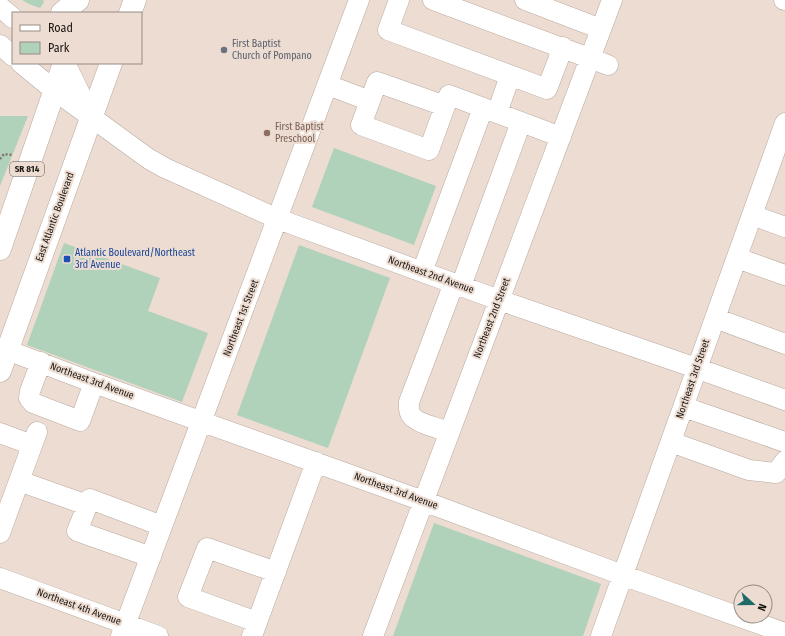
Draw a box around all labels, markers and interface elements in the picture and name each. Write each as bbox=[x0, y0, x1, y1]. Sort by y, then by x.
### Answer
legend bbox=[12, 12, 142, 64]
text: Road bbox=[48, 21, 73, 35]
place label: First Baptist Church of Pompano bbox=[232, 38, 312, 62]
text: Park bbox=[48, 41, 70, 55]
marker: First Baptist Church of Pompano bbox=[219, 45, 229, 55]
place label: First Baptist Preschool bbox=[275, 121, 325, 145]
marker: First Baptist Preschool bbox=[262, 128, 272, 138]
road number: SR 814 bbox=[10, 162, 44, 176]
street label: East Atlantic Boulevard bbox=[33, 171, 77, 263]
place label: Atlantic Boulevard/Northeast 3rd Avenue bbox=[75, 247, 196, 271]
marker: Atlantic Boulevard/Northeast 3rd Avenue bbox=[62, 254, 72, 264]
street label: Northeast 2nd Avenue bbox=[386, 254, 476, 296]
street label: Northeast 2nd Street bbox=[471, 276, 513, 360]
street label: Northeast 1st Street bbox=[221, 277, 261, 358]
street label: Northeast 3rd Street bbox=[674, 337, 712, 420]
street label: Northeast 3rd Avenue bbox=[48, 360, 136, 402]
street label: Northeast 3rd Avenue bbox=[352, 470, 440, 512]
north arrow bbox=[733, 584, 773, 624]
street label: Northeast 4th Avenue bbox=[35, 586, 123, 628]
text: N bbox=[755, 602, 769, 613]

